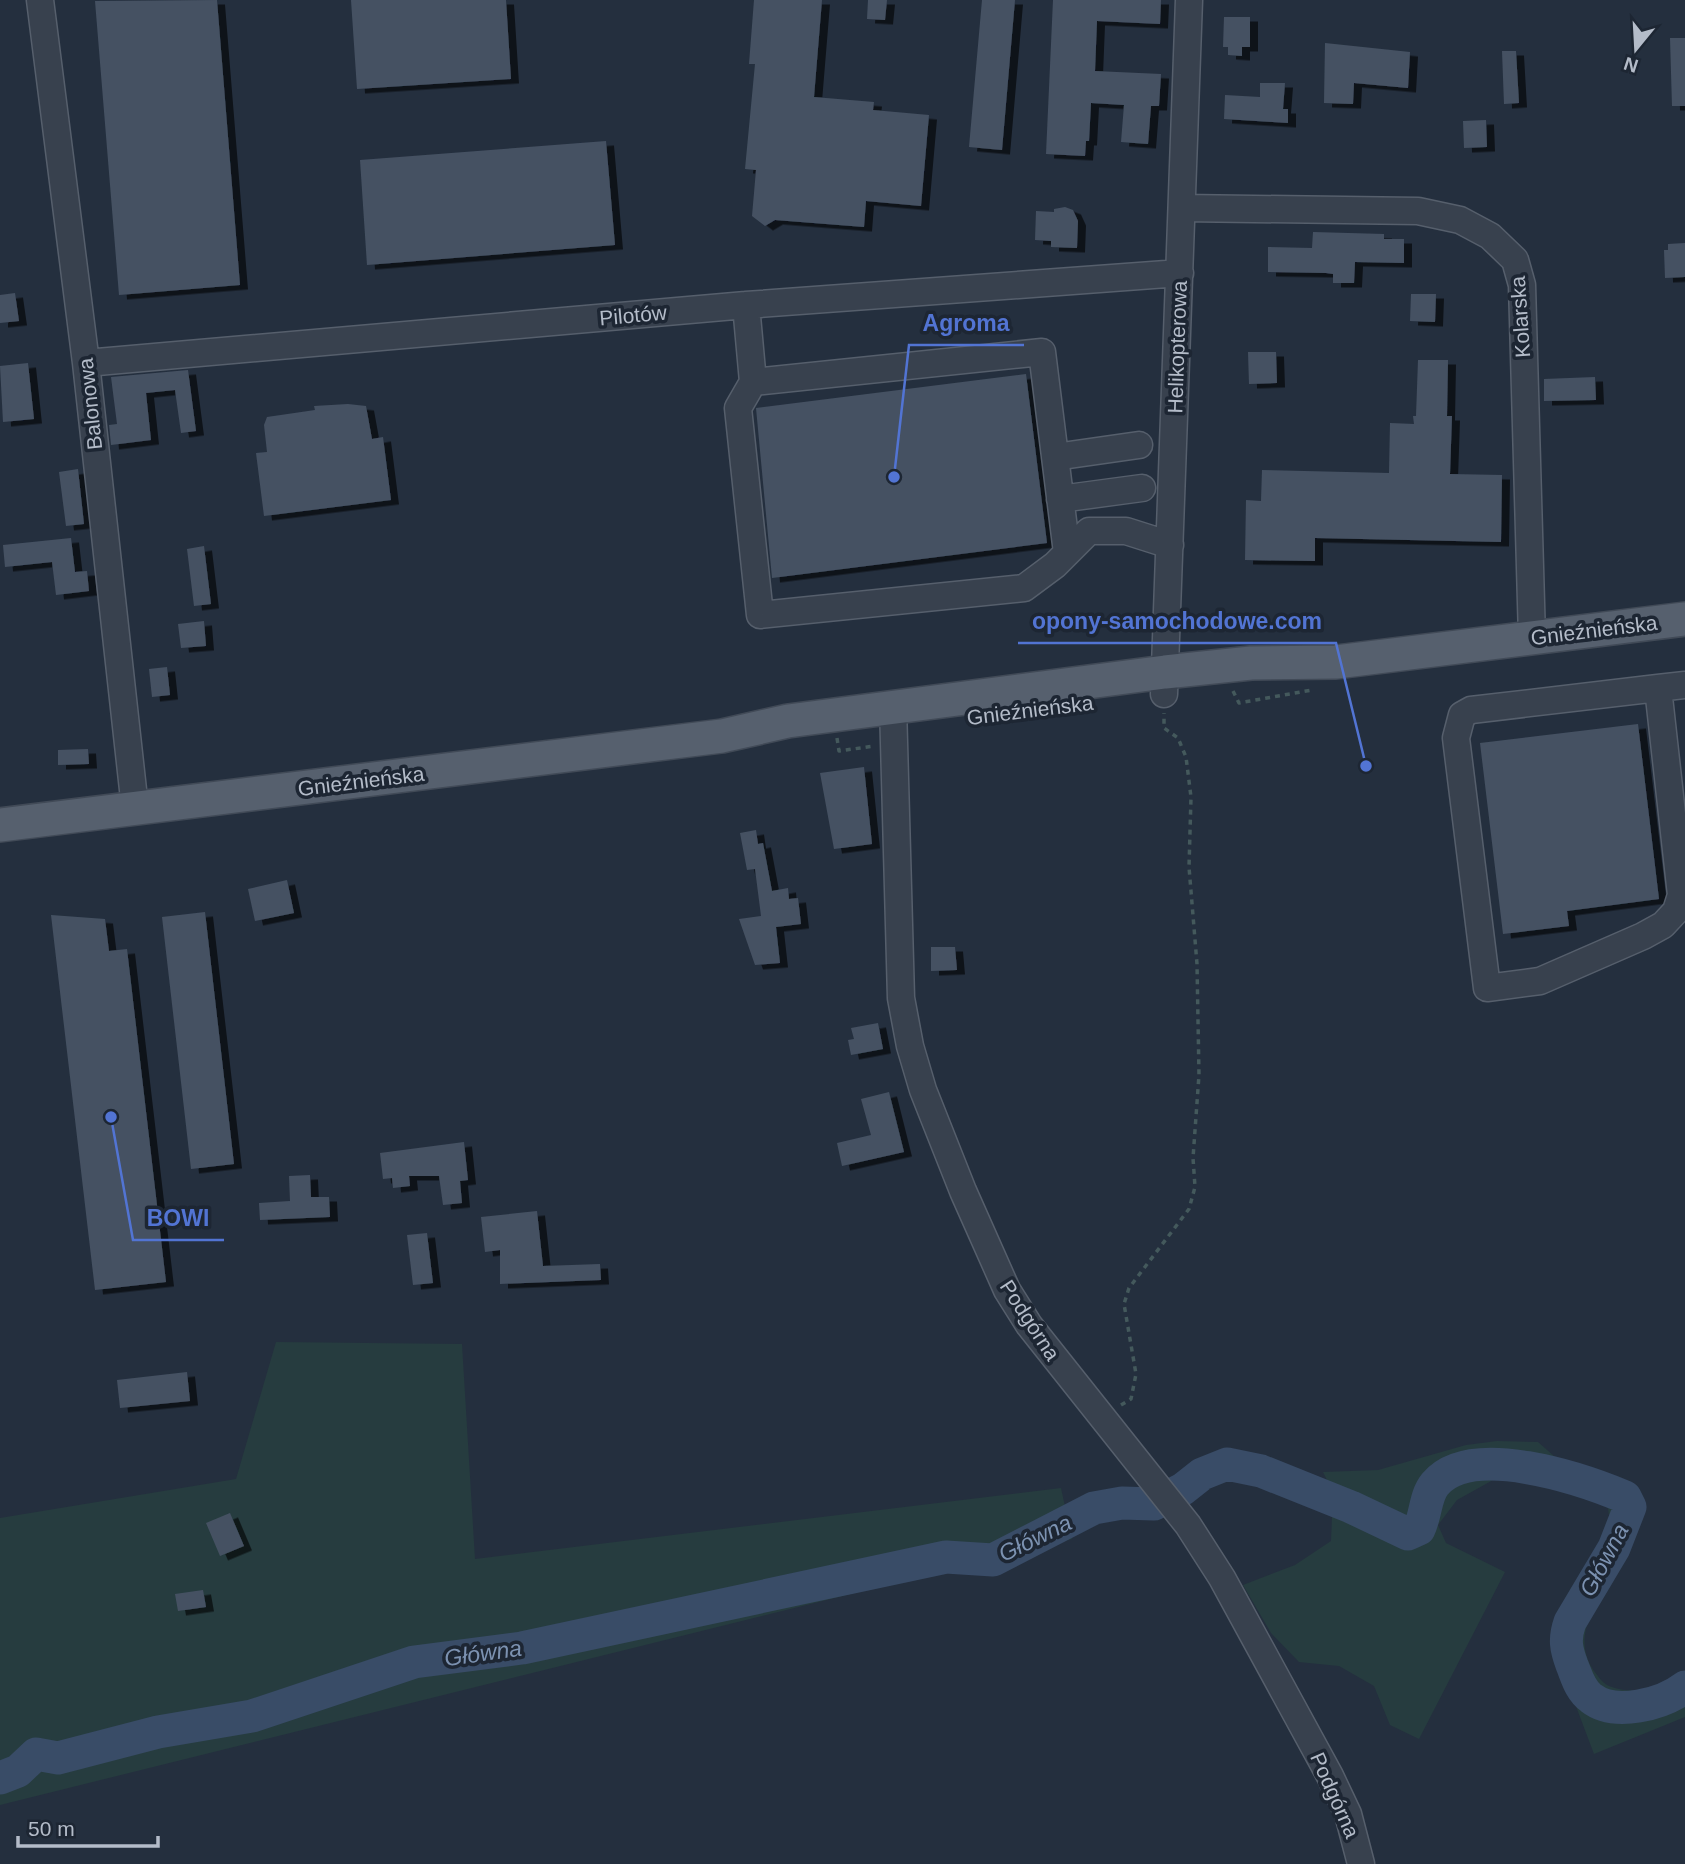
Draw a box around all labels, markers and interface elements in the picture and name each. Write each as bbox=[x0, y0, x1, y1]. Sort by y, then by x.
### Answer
north arrow bbox=[1601, 14, 1671, 84]
text: N bbox=[1621, 53, 1641, 77]
street label: Kolarska bbox=[1506, 275, 1534, 359]
street label: Helikopterowa bbox=[1163, 280, 1191, 414]
street label: Pilotów bbox=[598, 301, 669, 329]
callout: Agroma bbox=[909, 301, 1024, 345]
text: Agroma bbox=[923, 310, 1010, 336]
street label: Balonowa bbox=[74, 357, 106, 451]
callout: opony-samochodowe.com bbox=[1018, 599, 1336, 643]
text: opony-samochodowe.com bbox=[1032, 608, 1322, 634]
street label: Gnieźnieńska bbox=[1529, 611, 1659, 649]
street label: Gnieźnieńska bbox=[965, 691, 1095, 729]
street label: Gnieźnieńska bbox=[296, 762, 426, 800]
callout: BOWI bbox=[133, 1196, 224, 1240]
text: BOWI bbox=[147, 1205, 209, 1231]
street label: Podgórna bbox=[996, 1276, 1065, 1365]
water label: Główna bbox=[994, 1509, 1076, 1567]
water label: Główna bbox=[1574, 1519, 1634, 1601]
water label: Główna bbox=[443, 1635, 523, 1671]
street label: Podgórna bbox=[1306, 1749, 1364, 1842]
scale bar bbox=[18, 1804, 158, 1848]
text: 50 m bbox=[28, 1817, 75, 1840]

